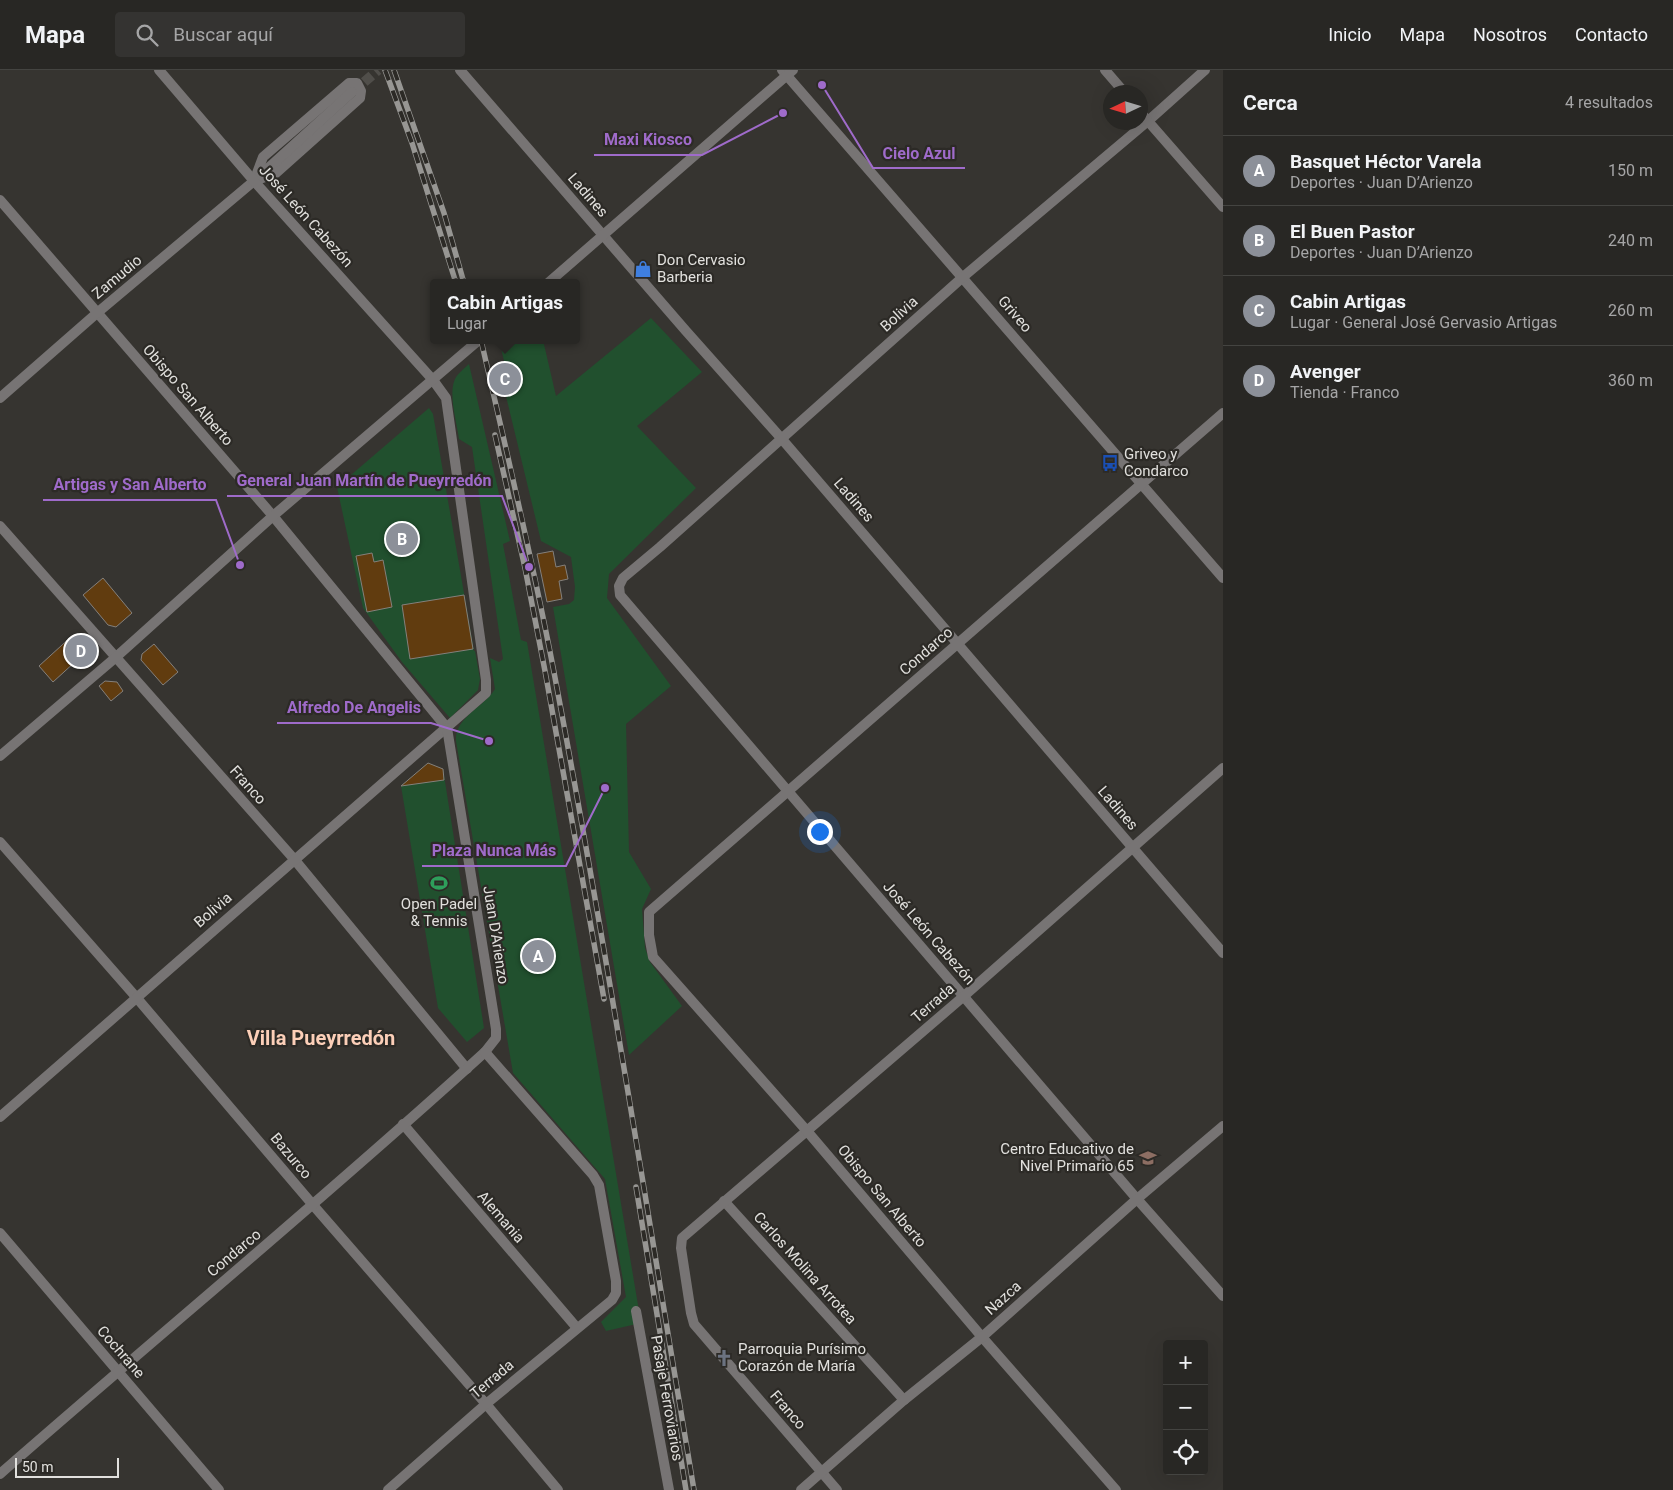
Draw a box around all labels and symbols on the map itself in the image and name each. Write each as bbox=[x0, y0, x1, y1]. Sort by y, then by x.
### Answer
north arrow bbox=[1103, 85, 1148, 130]
callout: Maxi Kiosco bbox=[594, 124, 702, 155]
text: Maxi Kiosco bbox=[604, 130, 692, 149]
callout: Cielo Azul bbox=[873, 137, 965, 168]
text: Cielo Azul bbox=[883, 144, 955, 163]
street label: José León Cabezón bbox=[255, 161, 357, 271]
street label: Ladines bbox=[564, 169, 612, 221]
street label: Zamudio bbox=[89, 251, 145, 303]
place label: Don Cervasio Barberia bbox=[657, 251, 746, 286]
shop icon: Don Cervasio Barberia bbox=[633, 259, 653, 279]
street label: Bolivia bbox=[877, 292, 921, 336]
street label: Griveo bbox=[994, 292, 1036, 336]
street label: Obispo San Alberto bbox=[139, 341, 237, 449]
pin: C bbox=[489, 360, 521, 398]
place label: Griveo y Condarco bbox=[1124, 445, 1189, 480]
bus stop icon: Griveo y Condarco bbox=[1100, 453, 1120, 473]
callout: General Juan Martín de Pueyrredón bbox=[227, 465, 502, 496]
callout: Artigas y San Alberto bbox=[43, 469, 216, 500]
text: General Juan Martín de Pueyrredón bbox=[236, 471, 492, 490]
street label: Ladines bbox=[830, 474, 878, 526]
text: Artigas y San Alberto bbox=[53, 475, 207, 494]
pin: B bbox=[386, 520, 418, 558]
street label: Condarco bbox=[896, 623, 956, 679]
pin: D bbox=[65, 632, 97, 670]
callout: Alfredo De Angelis bbox=[277, 692, 431, 723]
text: Alfredo De Angelis bbox=[287, 698, 421, 717]
street label: Franco bbox=[226, 762, 270, 808]
street label: Ladines bbox=[1094, 782, 1142, 834]
your location bbox=[807, 819, 833, 845]
callout: Plaza Nunca Más bbox=[422, 835, 566, 866]
text: Plaza Nunca Más bbox=[432, 841, 556, 860]
sports icon: Open Padel & Tennis bbox=[429, 873, 449, 893]
street label: José León Cabezón bbox=[879, 878, 979, 988]
street label: Juan D’Arienzo bbox=[479, 885, 513, 985]
street label: Bolivia bbox=[190, 889, 236, 931]
place label: Open Padel & Tennis bbox=[401, 895, 477, 930]
pin: A bbox=[522, 937, 554, 975]
street label: Terrada bbox=[908, 980, 958, 1026]
district label: Villa Pueyrredón bbox=[247, 1026, 395, 1050]
street label: Bazurco bbox=[267, 1129, 315, 1183]
place label: Centro Educativo de Nivel Primario 65 bbox=[1000, 1140, 1134, 1175]
street label: Obispo San Alberto bbox=[834, 1141, 930, 1251]
school or university icon: Centro Educativo de Nivel Primario 65 bbox=[1138, 1148, 1158, 1168]
street label: Alemania bbox=[474, 1187, 528, 1247]
street label: Carlos Molina Arrotea bbox=[750, 1208, 860, 1328]
street label: Condarco bbox=[203, 1225, 265, 1281]
street label: Nazca bbox=[981, 1277, 1025, 1319]
street label: Cochrane bbox=[93, 1322, 149, 1382]
street label: Pasaje Ferroviarios bbox=[647, 1334, 687, 1462]
place label: Parroquia Purísimo Corazón de María bbox=[738, 1340, 866, 1375]
church icon: Parroquia Purísimo Corazón de María bbox=[714, 1348, 734, 1368]
street label: Terrada bbox=[467, 1356, 517, 1402]
street label: Franco bbox=[766, 1387, 810, 1433]
scale bar bbox=[15, 1455, 119, 1478]

